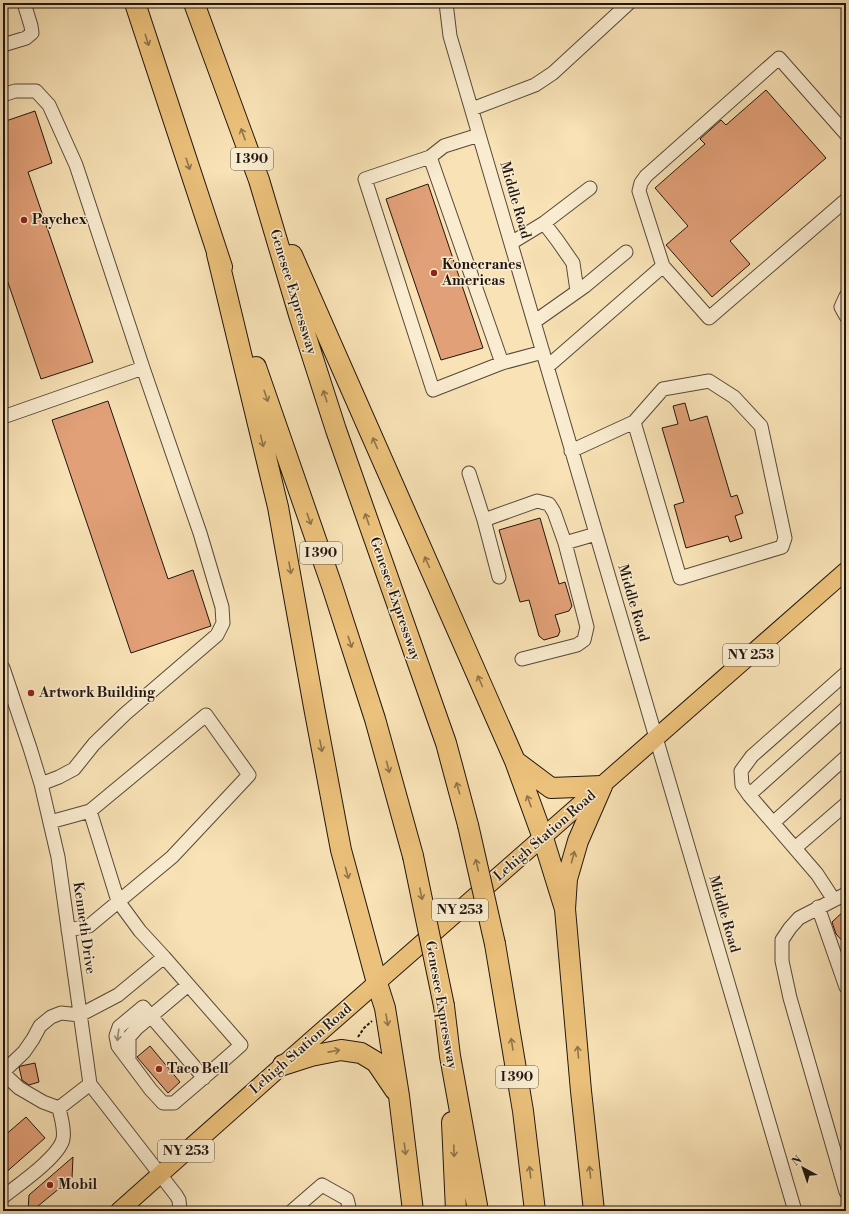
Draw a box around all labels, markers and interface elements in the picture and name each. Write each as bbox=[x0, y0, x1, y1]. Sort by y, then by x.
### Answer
one-way arrow bbox=[144, 33, 151, 46]
one-way arrow bbox=[238, 129, 246, 141]
road number: I 390 bbox=[231, 148, 273, 170]
one-way arrow bbox=[184, 157, 192, 169]
street label: Middle Road bbox=[495, 159, 535, 241]
place label: Paychex bbox=[32, 211, 88, 229]
marker: Paychex bbox=[19, 215, 29, 225]
street label: Genesee Expressway bbox=[265, 227, 321, 357]
place label: Konecranes Americas bbox=[441, 256, 522, 290]
marker: Konecranes Americas bbox=[429, 268, 439, 278]
one-way arrow bbox=[321, 389, 328, 402]
one-way arrow bbox=[263, 390, 271, 402]
one-way arrow bbox=[259, 434, 267, 447]
one-way arrow bbox=[371, 437, 378, 449]
one-way arrow bbox=[306, 513, 313, 526]
one-way arrow bbox=[363, 513, 371, 525]
street label: Genesee Expressway bbox=[365, 535, 425, 663]
road number: I 390 bbox=[300, 542, 342, 564]
one-way arrow bbox=[423, 556, 431, 568]
one-way arrow bbox=[286, 561, 294, 574]
street label: Middle Road bbox=[613, 562, 653, 644]
one-way arrow bbox=[347, 636, 354, 649]
road number: NY 253 bbox=[723, 644, 779, 666]
one-way arrow bbox=[475, 676, 483, 688]
place label: Artwork Building bbox=[38, 684, 156, 702]
marker: Artwork Building bbox=[26, 688, 36, 698]
one-way arrow bbox=[318, 739, 326, 752]
one-way arrow bbox=[385, 760, 392, 773]
one-way arrow bbox=[454, 782, 461, 795]
street label: Lehigh Station Road bbox=[490, 787, 600, 885]
one-way arrow bbox=[525, 796, 533, 808]
one-way arrow bbox=[570, 851, 578, 864]
one-way arrow bbox=[473, 859, 481, 872]
one-way arrow bbox=[344, 866, 351, 879]
street label: Middle Road bbox=[704, 873, 744, 955]
street label: Kenneth Drive bbox=[69, 881, 99, 975]
one-way arrow bbox=[417, 888, 425, 901]
road number: NY 253 bbox=[432, 899, 488, 921]
street label: Genesee Expressway bbox=[421, 939, 461, 1071]
street label: Lehigh Station Road bbox=[246, 1000, 356, 1098]
one-way arrow bbox=[383, 1013, 391, 1026]
one-way arrow bbox=[114, 1028, 122, 1041]
one-way arrow bbox=[508, 1038, 516, 1051]
one-way arrow bbox=[574, 1046, 581, 1059]
one-way arrow bbox=[327, 1047, 340, 1055]
place label: Taco Bell bbox=[167, 1060, 229, 1078]
marker: Taco Bell bbox=[154, 1064, 164, 1074]
road number: I 390 bbox=[496, 1066, 538, 1088]
road number: NY 253 bbox=[158, 1140, 214, 1162]
one-way arrow bbox=[401, 1142, 408, 1155]
one-way arrow bbox=[450, 1144, 457, 1157]
north arrow bbox=[783, 1148, 823, 1188]
text: N bbox=[789, 1153, 805, 1169]
one-way arrow bbox=[526, 1166, 534, 1179]
one-way arrow bbox=[586, 1166, 593, 1179]
place label: Mobil bbox=[58, 1176, 98, 1194]
marker: Mobil bbox=[45, 1180, 55, 1190]

